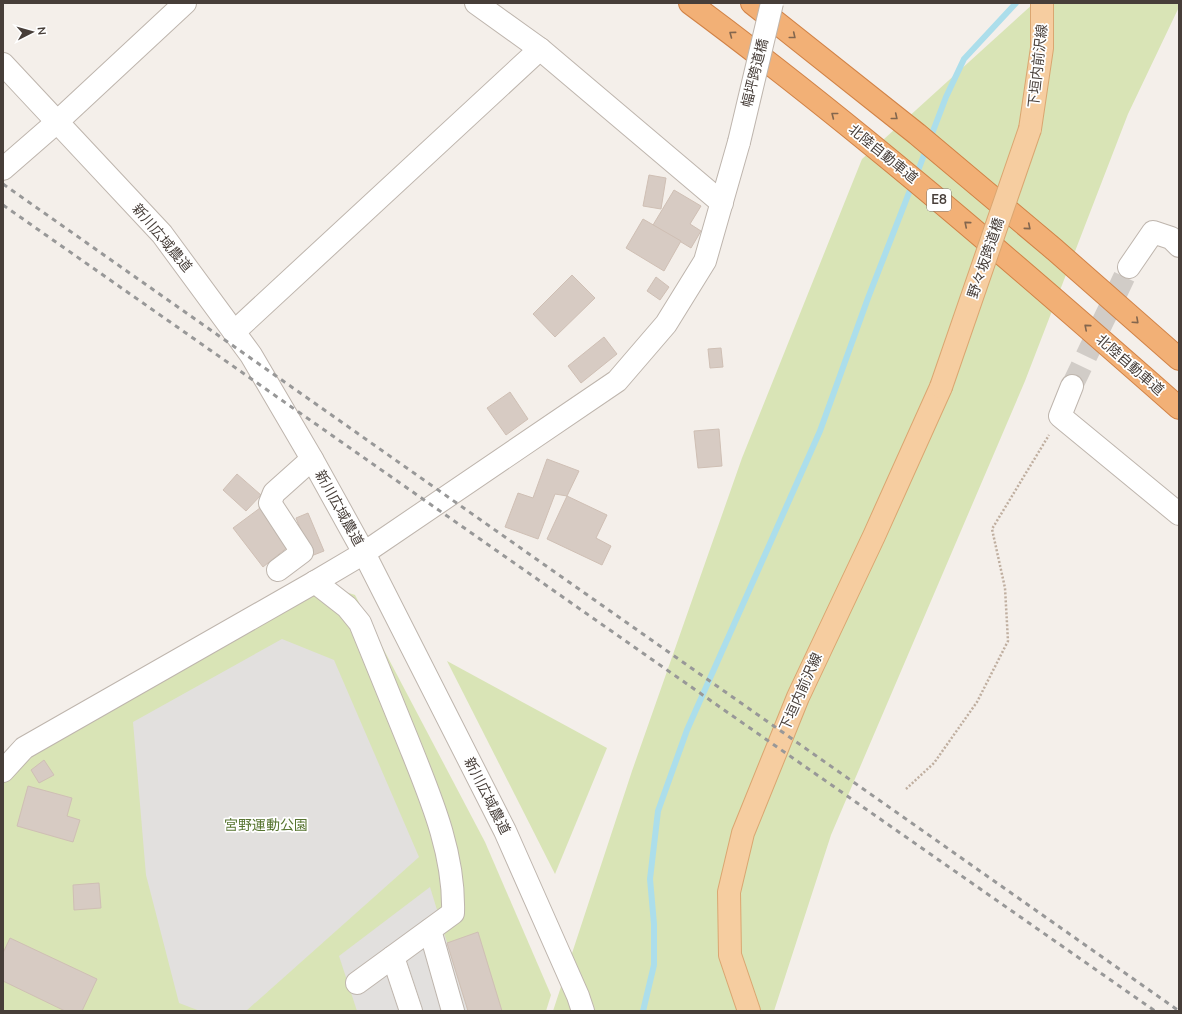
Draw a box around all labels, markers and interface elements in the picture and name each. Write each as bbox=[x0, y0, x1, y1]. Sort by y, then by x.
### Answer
north arrow bbox=[12, 12, 52, 52]
street label: 下垣内前沢線 bbox=[1024, 23, 1052, 109]
text: N bbox=[34, 26, 49, 36]
one-way arrow bbox=[789, 31, 796, 38]
one-way arrow bbox=[729, 32, 736, 39]
street label: 幅坪跨道橋 bbox=[737, 37, 773, 109]
one-way arrow bbox=[831, 112, 838, 119]
one-way arrow bbox=[891, 112, 898, 119]
street label: 北陸自動車道 bbox=[844, 120, 922, 188]
road number: E8 bbox=[927, 189, 951, 211]
street label: 新川広域農道 bbox=[128, 200, 196, 276]
street label: 野々坂跨道橋 bbox=[963, 215, 1009, 301]
one-way arrow bbox=[964, 221, 971, 228]
one-way arrow bbox=[1023, 222, 1030, 229]
one-way arrow bbox=[1131, 317, 1139, 324]
one-way arrow bbox=[1084, 324, 1091, 331]
street label: 北陸自動車道 bbox=[1092, 330, 1168, 400]
street label: 新川広域農道 bbox=[310, 467, 368, 549]
street label: 下垣内前沢線 bbox=[775, 650, 827, 734]
street label: 新川広域農道 bbox=[459, 754, 515, 838]
park label: 宮野運動公園 bbox=[224, 816, 308, 835]

